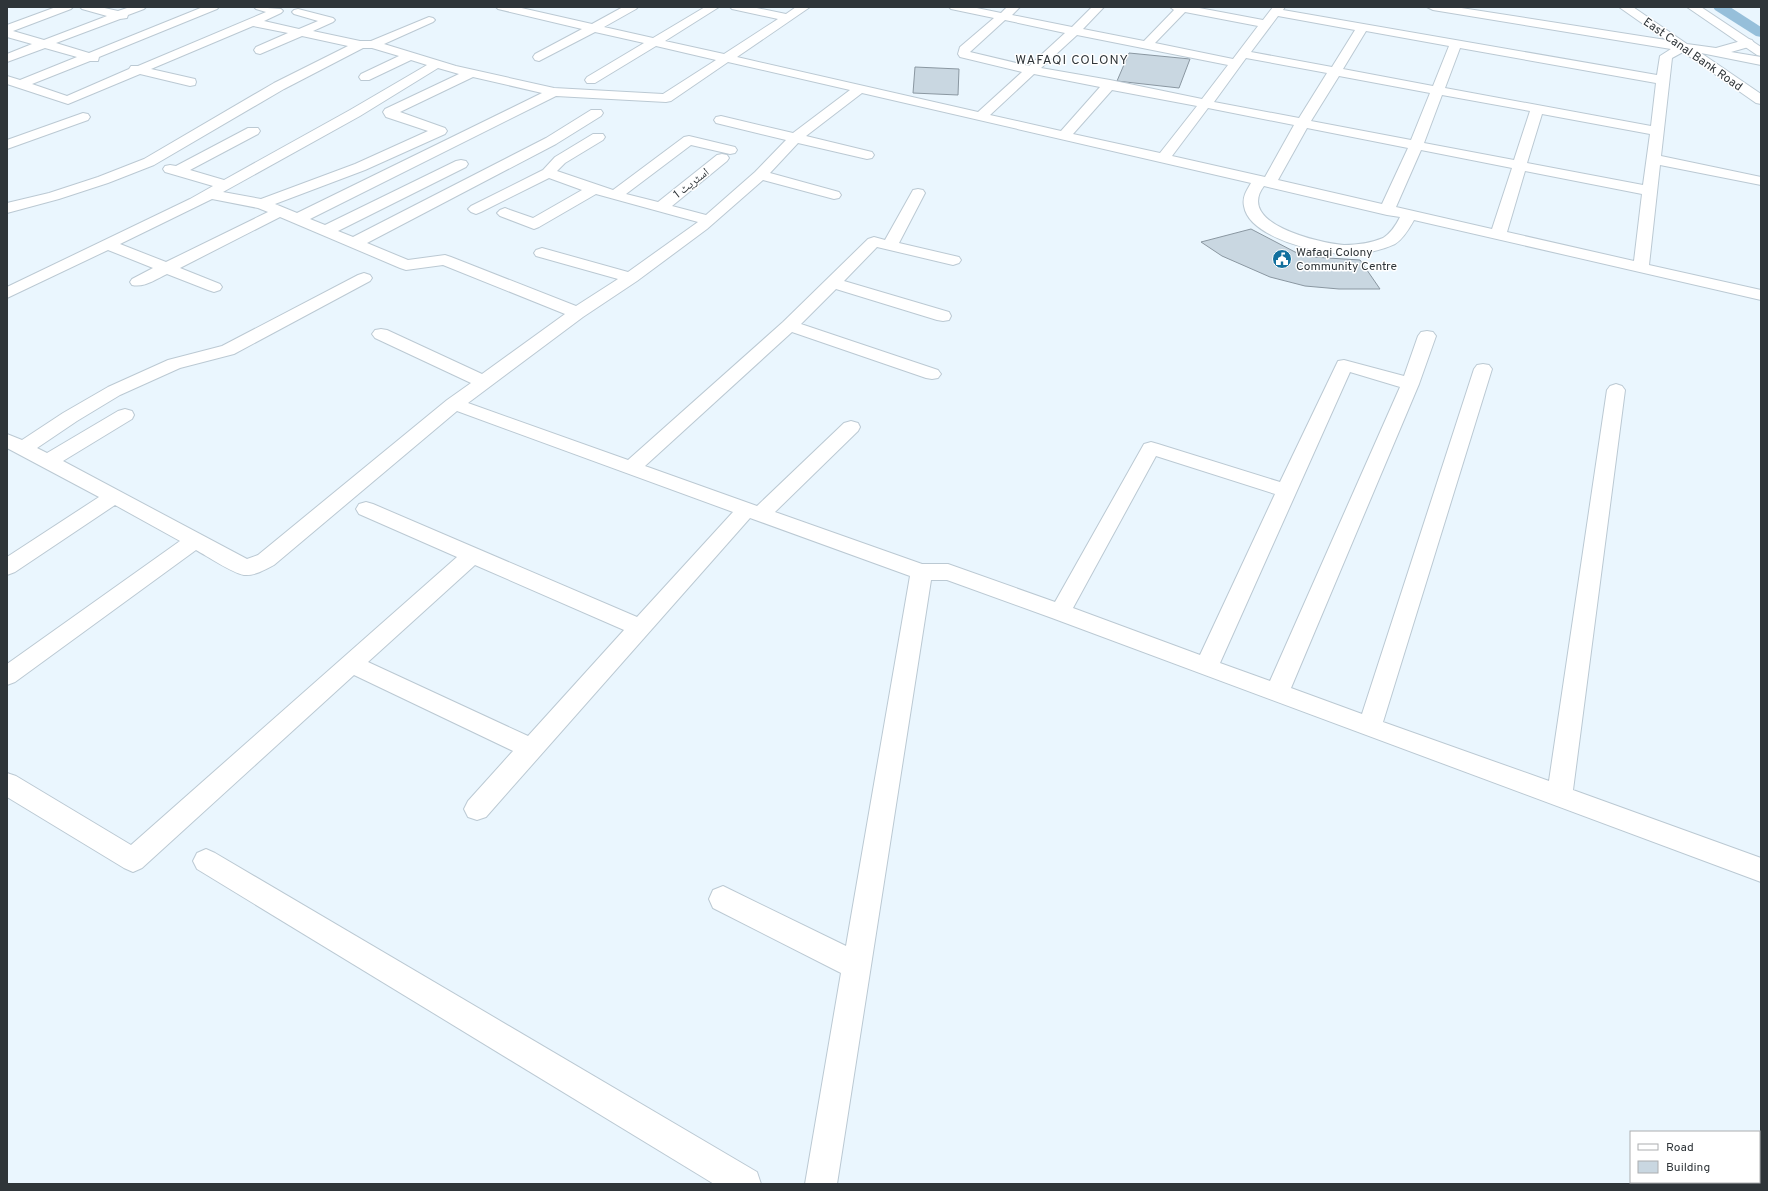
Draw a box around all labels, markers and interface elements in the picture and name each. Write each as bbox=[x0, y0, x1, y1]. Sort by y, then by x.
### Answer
street label: East Canal Bank Road bbox=[1640, 14, 1745, 95]
district label: WAFAQI COLONY bbox=[1015, 53, 1129, 69]
street label: اسٹریٹ 1 bbox=[670, 165, 713, 203]
place label: Wafaqi Colony Community Centre bbox=[1296, 245, 1397, 275]
public building icon: Wafaqi Colony Community Centre bbox=[1271, 248, 1293, 270]
legend bbox=[1630, 1131, 1760, 1183]
text: Road bbox=[1666, 1140, 1694, 1156]
text: Building bbox=[1666, 1160, 1710, 1176]

